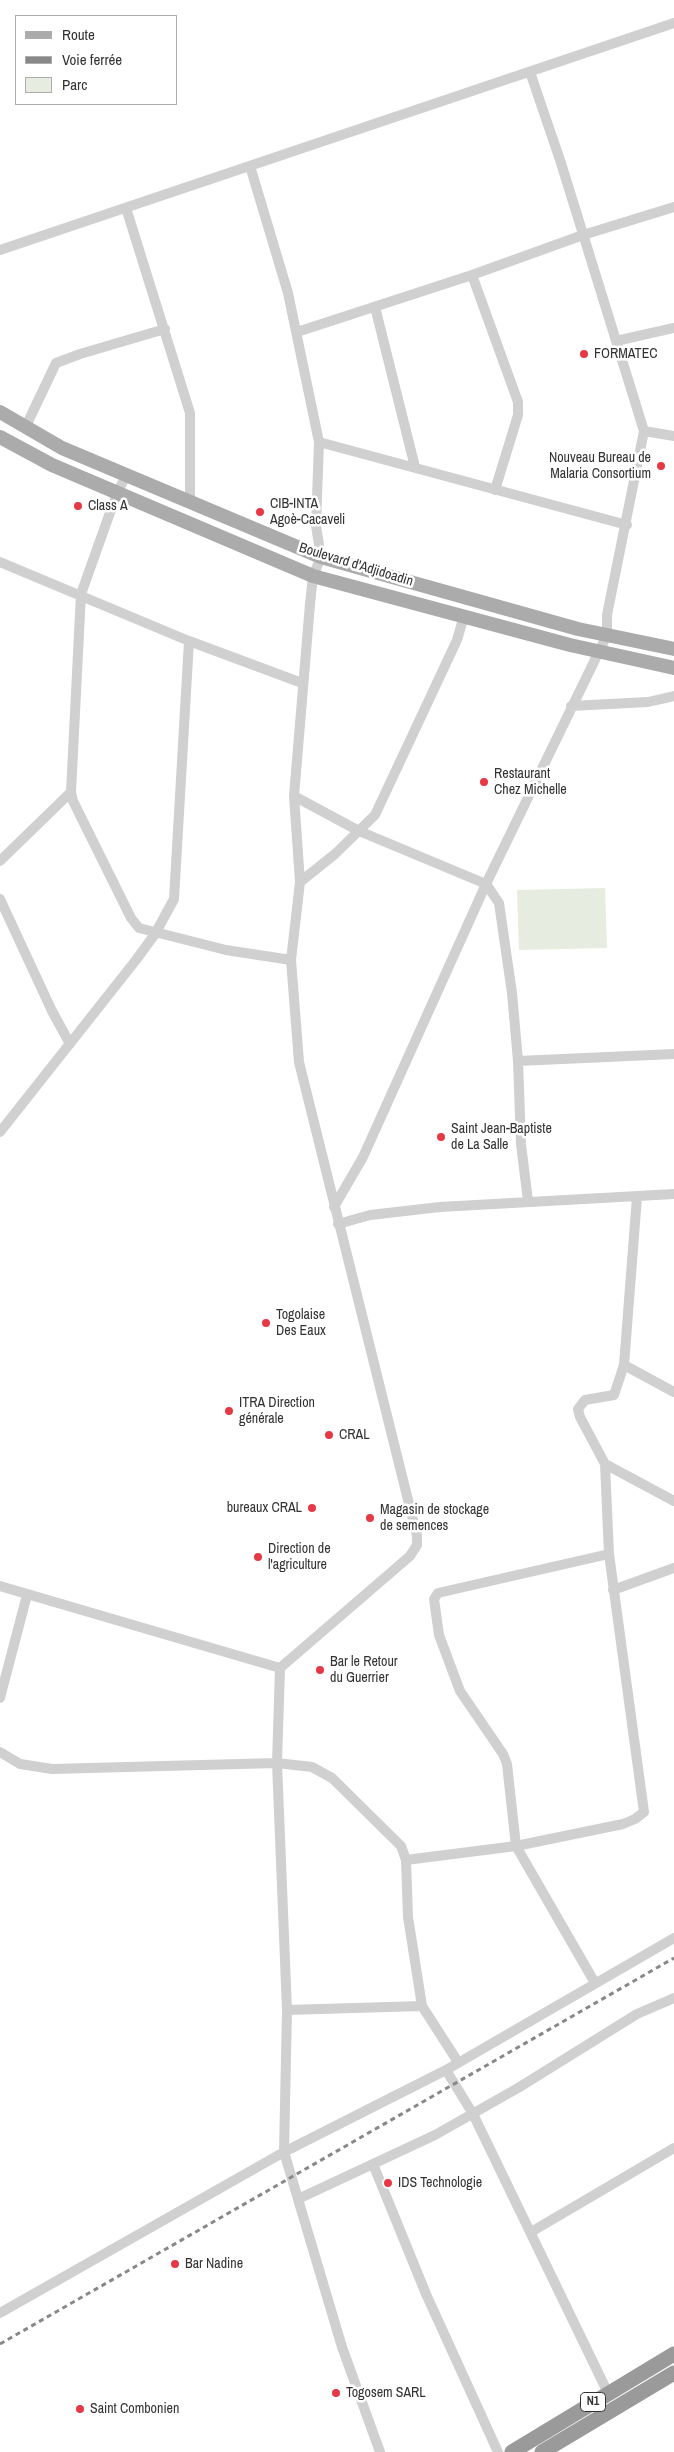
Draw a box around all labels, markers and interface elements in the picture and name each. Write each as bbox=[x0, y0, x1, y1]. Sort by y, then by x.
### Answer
legend bbox=[15, 15, 178, 105]
text: Route bbox=[62, 24, 95, 45]
text: Voie ferrée bbox=[62, 49, 122, 70]
text: Parc bbox=[62, 74, 87, 95]
place label: FORMATEC bbox=[594, 346, 658, 362]
marker: FORMATEC bbox=[578, 348, 590, 360]
place label: Nouveau Bureau de Malaria Consortium bbox=[549, 450, 651, 482]
marker: Nouveau Bureau de Malaria Consortium bbox=[655, 460, 667, 472]
place label: CIB-INTA Agoè-Cacaveli bbox=[270, 496, 345, 528]
place label: Class A bbox=[88, 498, 128, 514]
marker: Class A bbox=[72, 500, 84, 512]
marker: CIB-INTA Agoè-Cacaveli bbox=[254, 506, 266, 518]
street label: Boulevard d'Adjidoadin bbox=[297, 540, 415, 590]
place label: Restaurant Chez Michelle bbox=[494, 766, 567, 799]
marker: Restaurant Chez Michelle bbox=[478, 776, 490, 788]
place label: Saint Jean-Baptiste de La Salle bbox=[451, 1121, 552, 1154]
marker: Saint Jean-Baptiste de La Salle bbox=[435, 1131, 447, 1143]
place label: Togolaise Des Eaux bbox=[276, 1307, 326, 1340]
marker: Togolaise Des Eaux bbox=[260, 1317, 272, 1329]
place label: ITRA Direction générale bbox=[239, 1395, 315, 1428]
marker: ITRA Direction générale bbox=[223, 1405, 235, 1417]
place label: CRAL bbox=[339, 1427, 370, 1443]
marker: CRAL bbox=[323, 1429, 335, 1441]
place label: bureaux CRAL bbox=[227, 1500, 302, 1516]
marker: bureaux CRAL bbox=[306, 1502, 318, 1514]
place label: Magasin de stockage de semences bbox=[380, 1502, 489, 1534]
marker: Magasin de stockage de semences bbox=[364, 1512, 376, 1524]
place label: Direction de l'agriculture bbox=[268, 1541, 331, 1574]
marker: Direction de l'agriculture bbox=[252, 1551, 264, 1563]
place label: Bar le Retour du Guerrier bbox=[330, 1654, 398, 1686]
marker: Bar le Retour du Guerrier bbox=[314, 1664, 326, 1676]
place label: IDS Technologie bbox=[398, 2175, 482, 2191]
marker: IDS Technologie bbox=[382, 2177, 394, 2189]
place label: Bar Nadine bbox=[185, 2256, 243, 2272]
marker: Bar Nadine bbox=[169, 2258, 181, 2270]
place label: Togosem SARL bbox=[346, 2385, 426, 2401]
marker: Togosem SARL bbox=[330, 2387, 342, 2399]
road number: N1 bbox=[580, 2392, 606, 2412]
place label: Saint Combonien bbox=[90, 2401, 179, 2417]
marker: Saint Combonien bbox=[74, 2403, 86, 2415]

